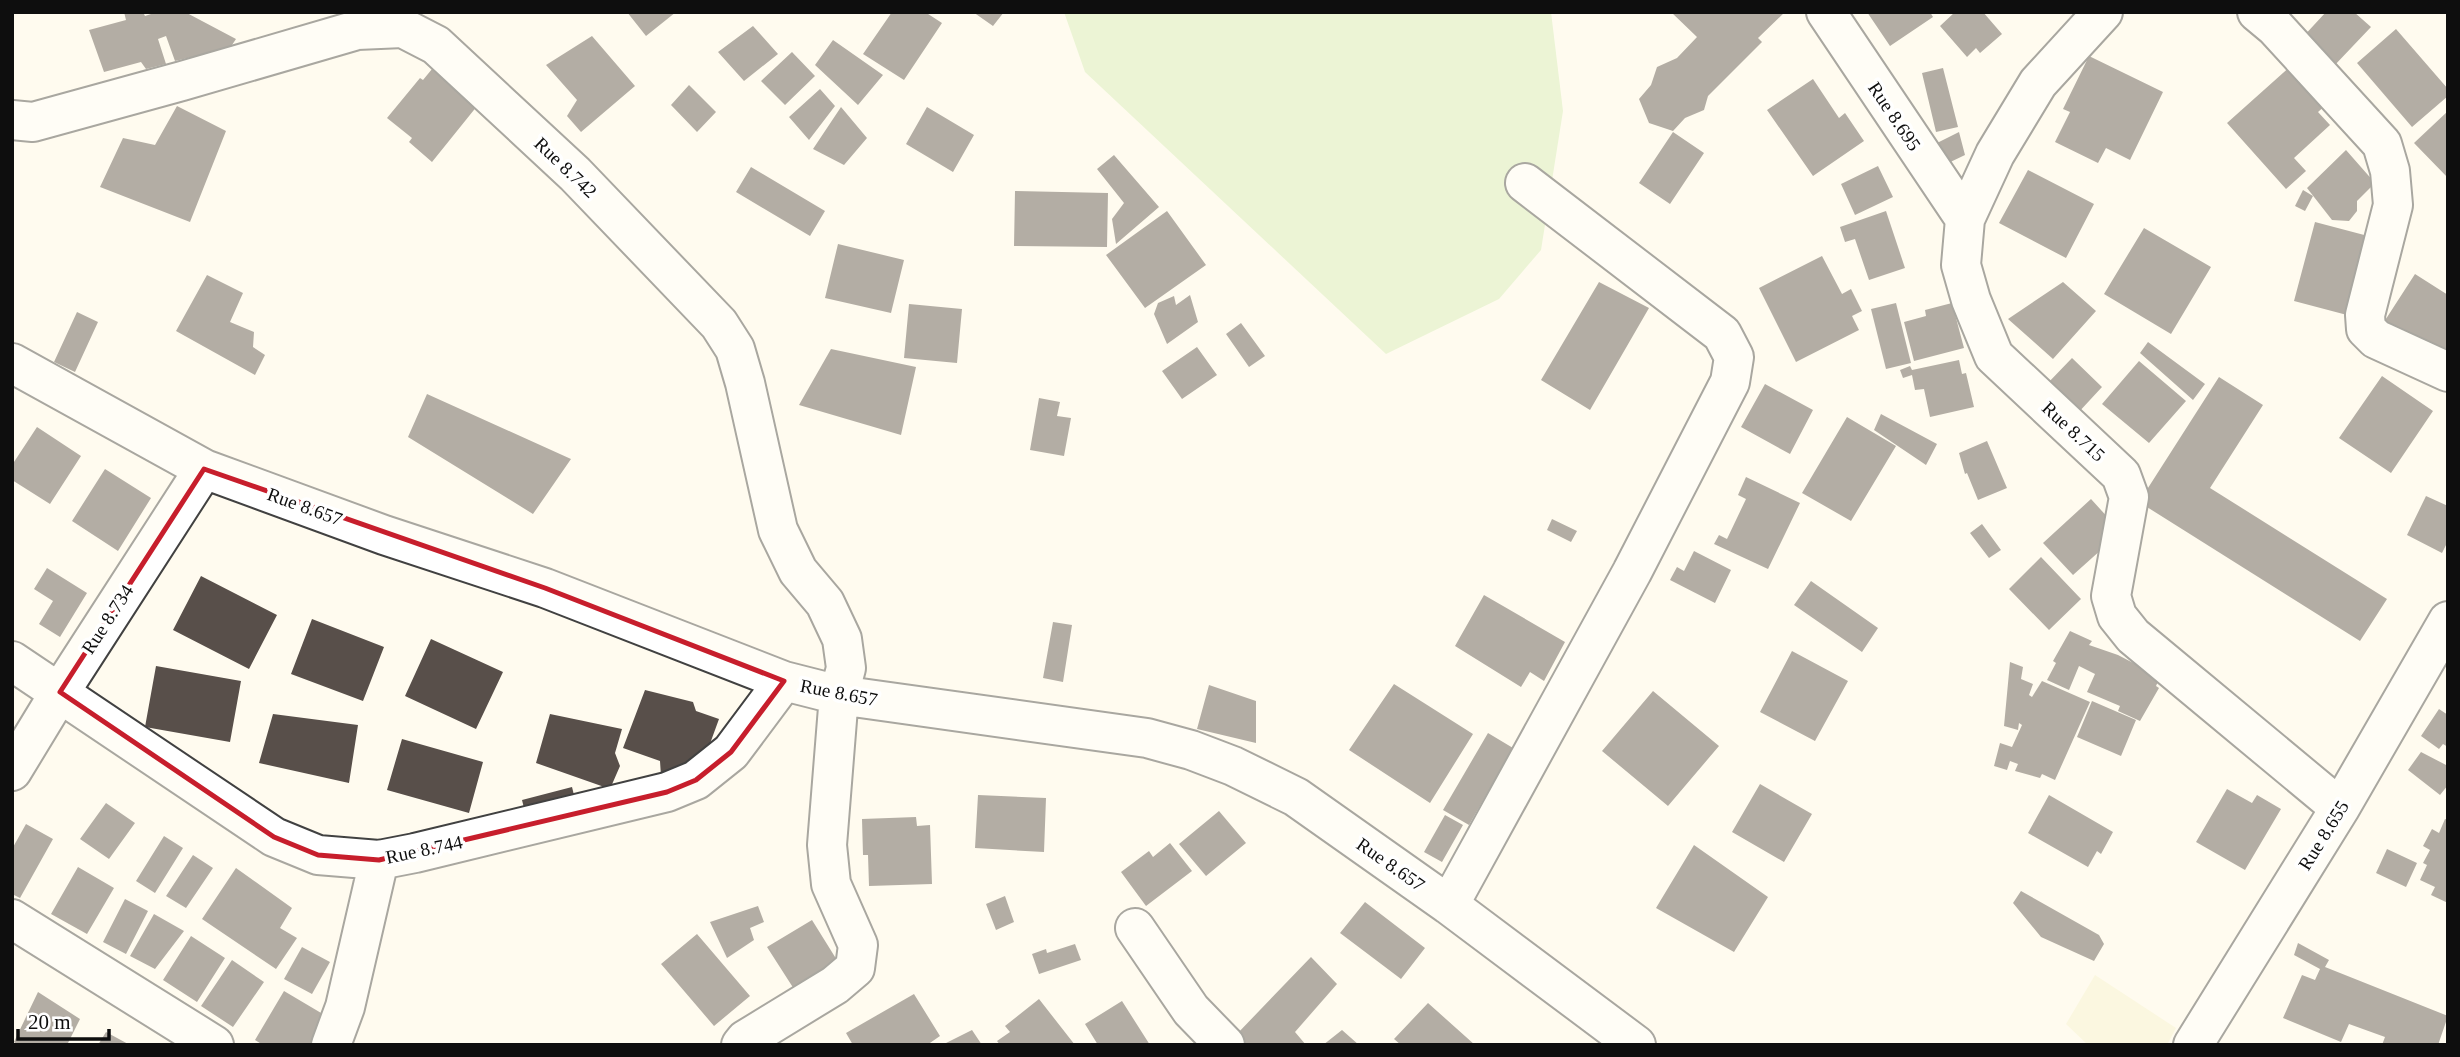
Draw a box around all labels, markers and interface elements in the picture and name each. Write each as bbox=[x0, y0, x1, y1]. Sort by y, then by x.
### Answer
street label: Rue 8.695 bbox=[1864, 78, 1925, 155]
street label: Rue 8.742 bbox=[530, 133, 601, 202]
street label: Rue 8.715 bbox=[2038, 397, 2109, 466]
street label: Rue 8.657 bbox=[265, 483, 345, 530]
street label: Rue 8.734 bbox=[77, 580, 138, 658]
street label: Rue 8.657 bbox=[799, 675, 879, 710]
street label: Rue 8.655 bbox=[2294, 797, 2353, 874]
street label: Rue 8.744 bbox=[384, 831, 465, 868]
street label: Rue 8.657 bbox=[1353, 833, 1429, 895]
scale bar bbox=[18, 998, 108, 1042]
text: 20 m bbox=[28, 1010, 71, 1034]

